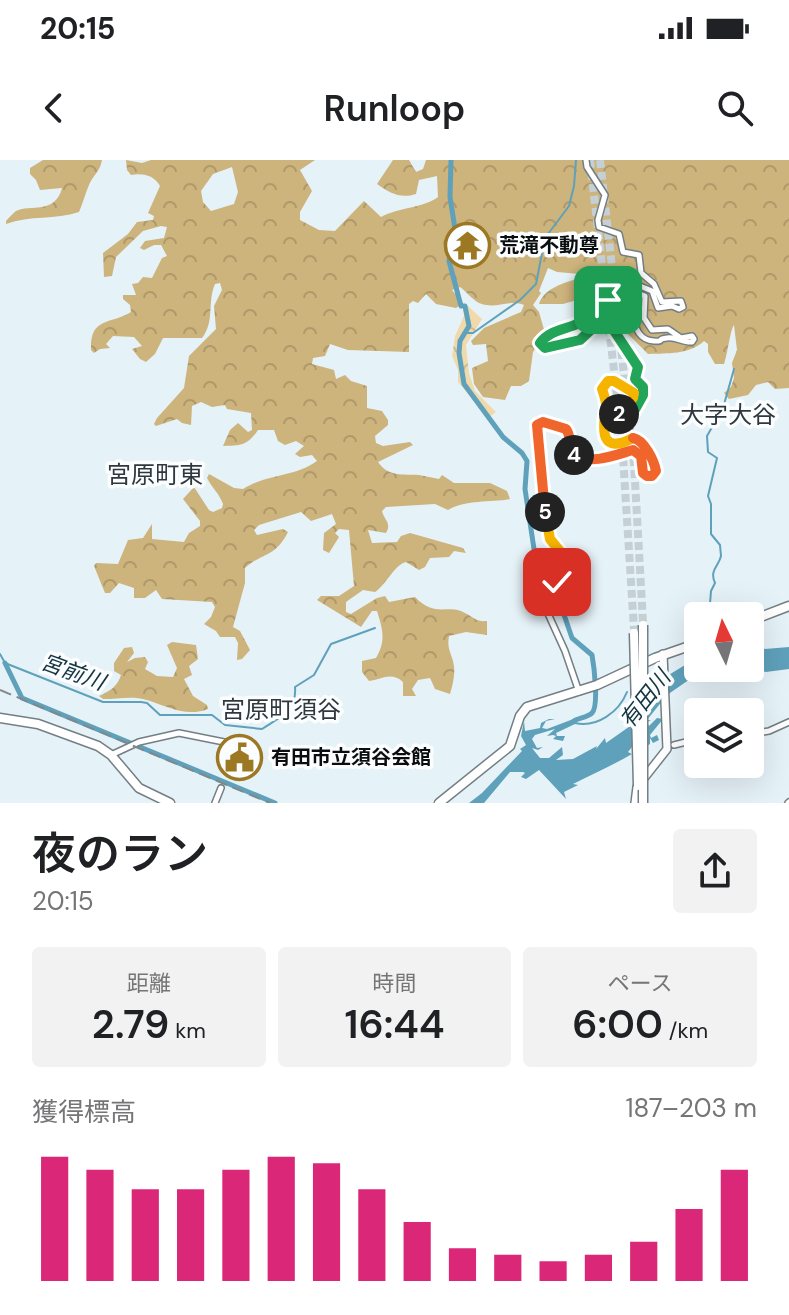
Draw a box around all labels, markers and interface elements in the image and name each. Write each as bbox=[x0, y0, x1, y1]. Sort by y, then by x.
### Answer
text: 20:15 bbox=[40, 9, 116, 48]
text: Runloop bbox=[324, 85, 465, 132]
icon: back bbox=[32, 86, 76, 130]
icon: search bbox=[713, 86, 757, 130]
temple icon: 荒滝不動尊 bbox=[444, 221, 492, 269]
place label: 荒滝不動尊 bbox=[499, 232, 599, 258]
pin bbox=[574, 266, 642, 334]
icon: arrive bbox=[586, 278, 630, 322]
pin: 2 bbox=[599, 394, 639, 434]
text: 2 bbox=[613, 399, 625, 428]
district label: 大字大谷 bbox=[680, 399, 776, 430]
pin: 4 bbox=[554, 435, 594, 475]
text: 4 bbox=[567, 440, 581, 469]
district label: 宮原町東 bbox=[107, 459, 203, 490]
pin: 5 bbox=[525, 492, 565, 532]
text: 5 bbox=[538, 497, 552, 526]
pin bbox=[523, 548, 591, 616]
icon: check bbox=[535, 560, 579, 604]
north arrow bbox=[684, 602, 764, 682]
map controls bbox=[684, 602, 764, 778]
water label: 宮前川 bbox=[37, 647, 111, 698]
water label: 有田川 bbox=[613, 662, 678, 734]
district label: 宮原町須谷 bbox=[221, 694, 341, 725]
button: layers bbox=[684, 698, 764, 778]
public building icon: 有田市立須谷会館 bbox=[216, 733, 264, 781]
place label: 有田市立須谷会館 bbox=[271, 744, 431, 770]
text: 夜のラン bbox=[32, 825, 208, 883]
button: share bbox=[673, 829, 757, 913]
text: 20:15 bbox=[32, 884, 94, 918]
text: 距離 bbox=[127, 969, 171, 998]
text: 時間 bbox=[372, 969, 417, 998]
text: ペース bbox=[608, 969, 673, 998]
text: 2.79 bbox=[92, 998, 169, 1050]
text: 16:44 bbox=[345, 998, 444, 1050]
text: 6:00 bbox=[572, 998, 663, 1050]
text: km bbox=[169, 1016, 206, 1045]
text: /km bbox=[663, 1016, 708, 1045]
text: 187–203 m bbox=[625, 1091, 757, 1125]
text: 獲得標高 bbox=[32, 1095, 136, 1129]

